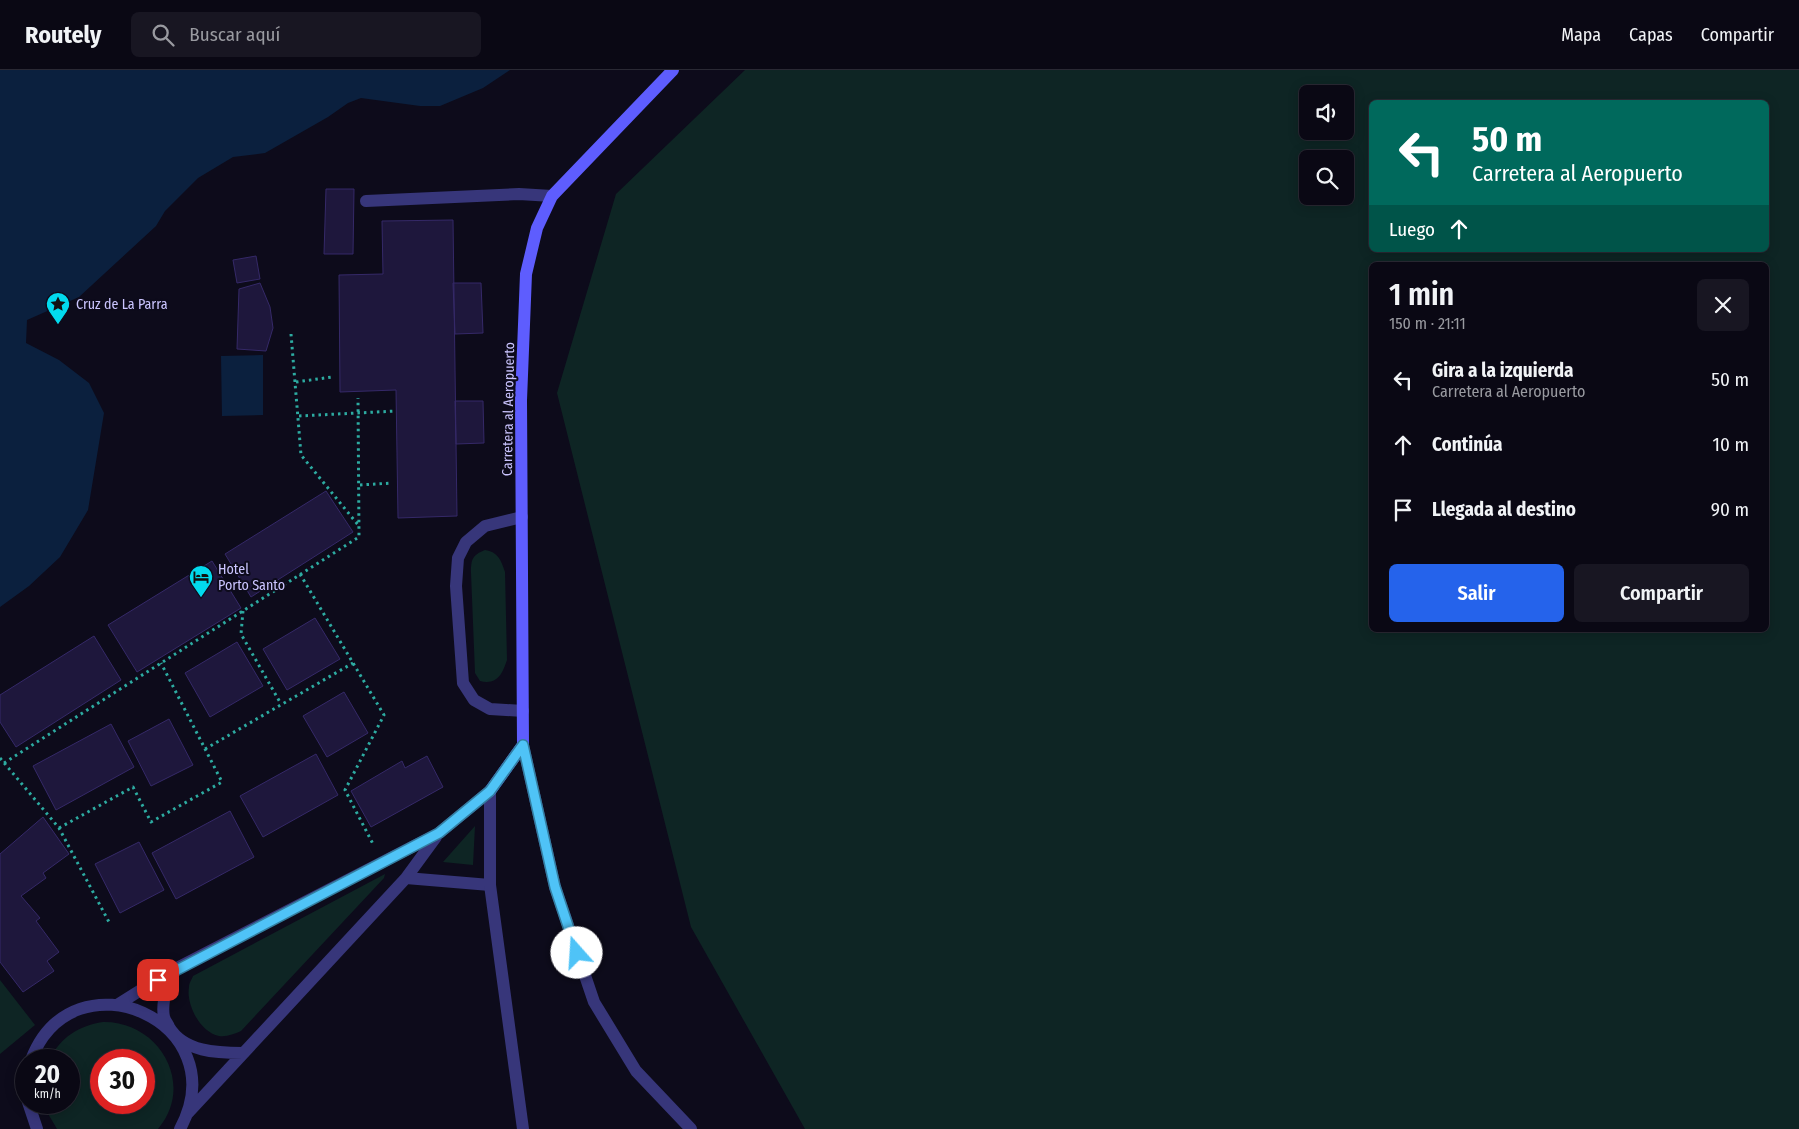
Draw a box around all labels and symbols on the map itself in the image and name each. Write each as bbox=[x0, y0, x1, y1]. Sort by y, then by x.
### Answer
place icon: Cruz de La Parra bbox=[45, 291, 71, 325]
place label: Cruz de La Parra bbox=[76, 296, 168, 313]
street label: Carretera al Aeropuerto bbox=[499, 342, 518, 476]
place label: Hotel Porto Santo bbox=[218, 561, 285, 594]
hotel icon: Hotel Porto Santo bbox=[188, 564, 214, 598]
position arrow bbox=[550, 926, 602, 978]
pin bbox=[137, 959, 179, 1001]
speed limit sign: 30 bbox=[90, 1049, 155, 1114]

